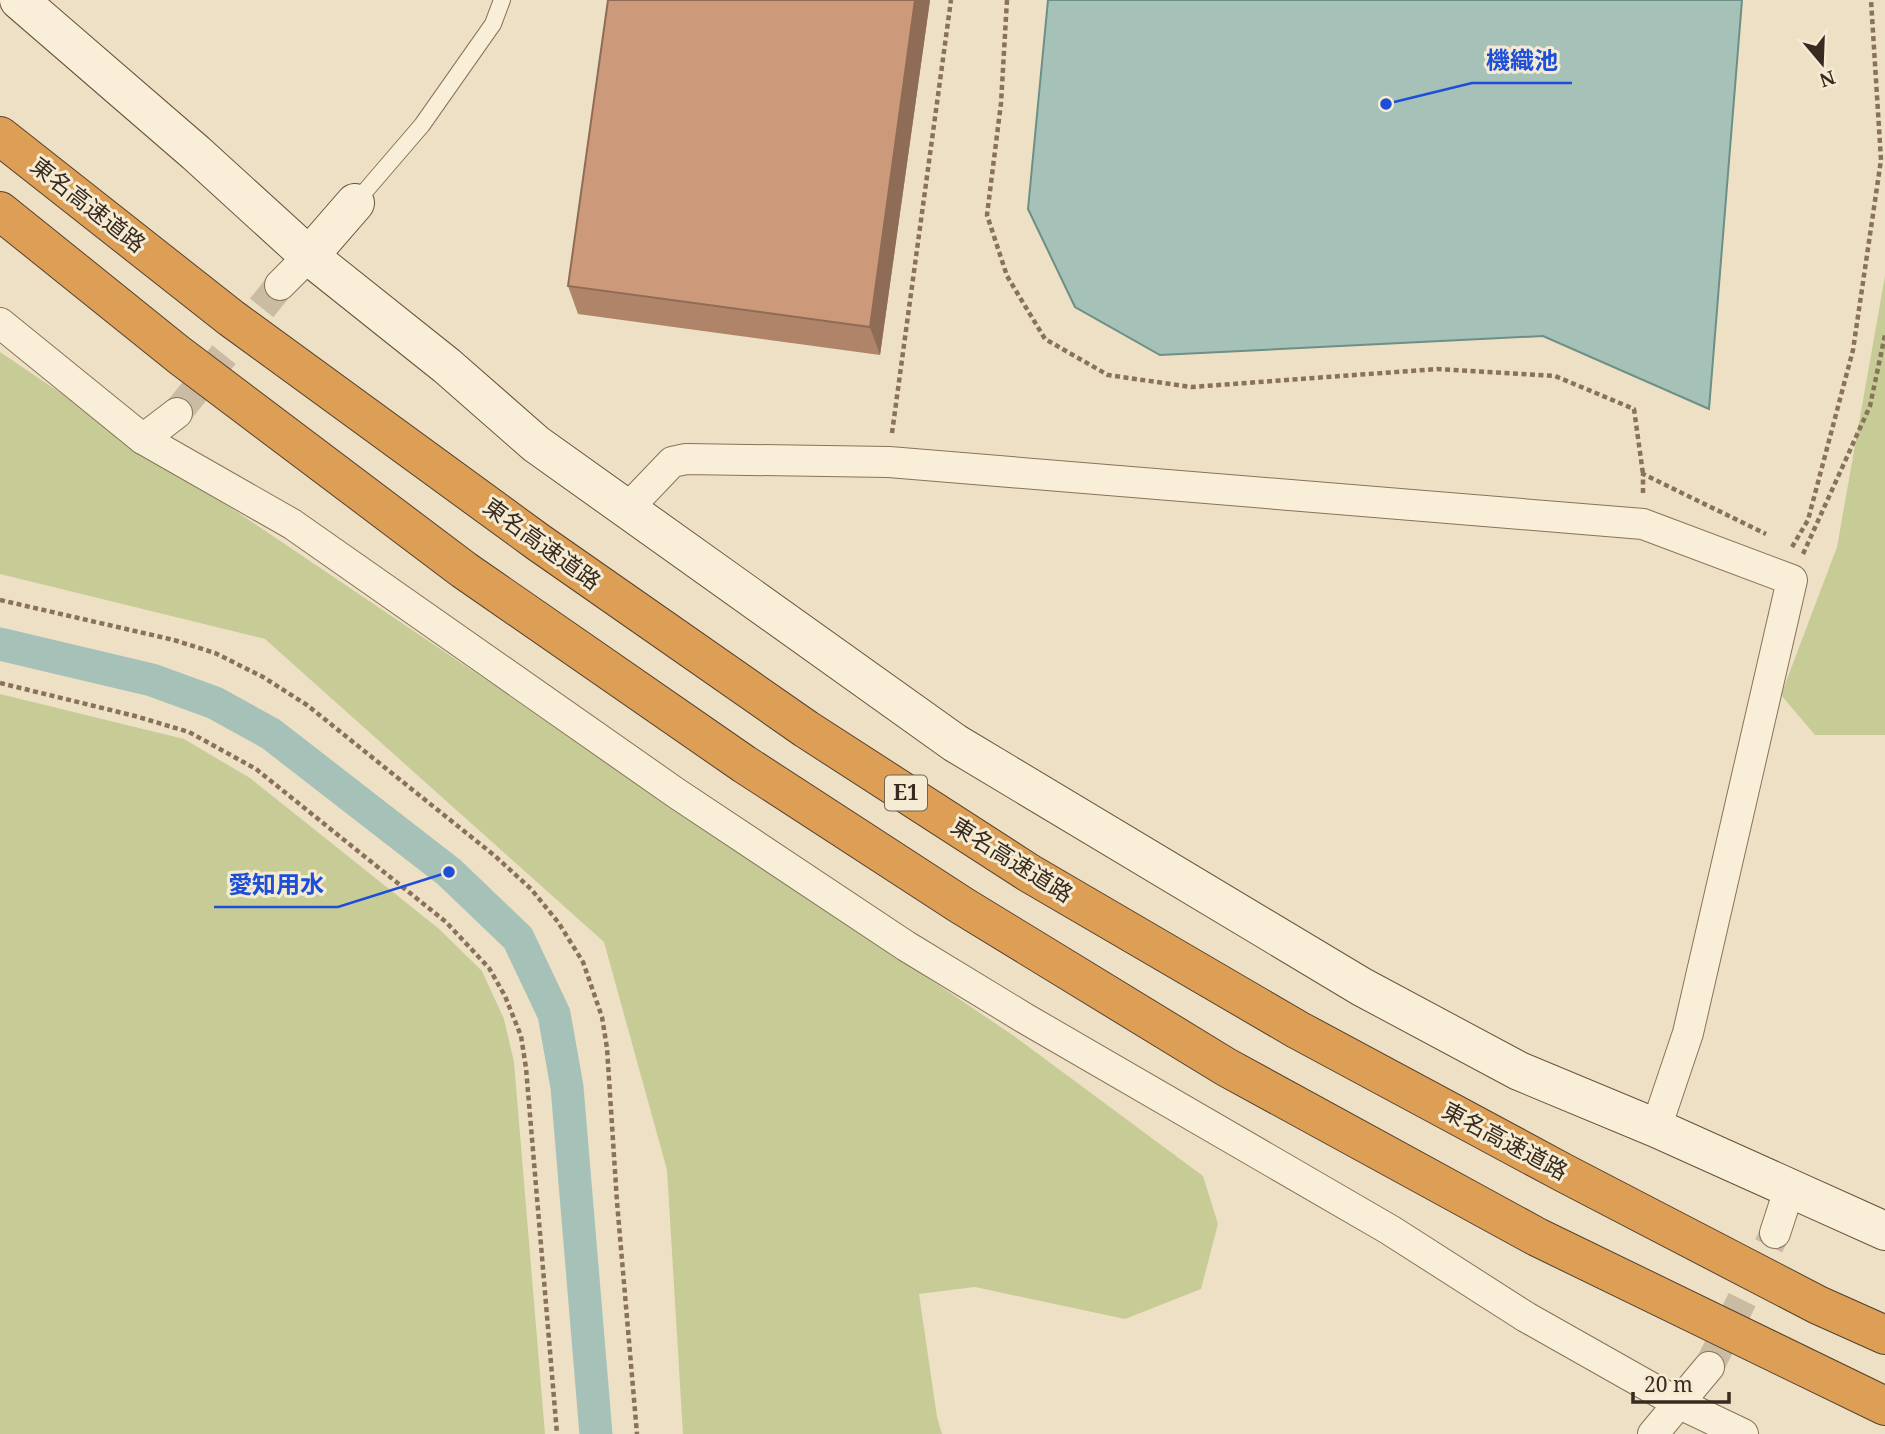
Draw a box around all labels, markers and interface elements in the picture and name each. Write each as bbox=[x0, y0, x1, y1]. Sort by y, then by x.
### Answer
north arrow bbox=[1787, 28, 1857, 98]
callout: 機織池 bbox=[1472, 38, 1572, 83]
text: 機織池 bbox=[1486, 43, 1558, 76]
text: N bbox=[1816, 64, 1839, 94]
street label: 東名高速道路 bbox=[24, 149, 153, 259]
street label: 東名高速道路 bbox=[477, 490, 608, 597]
road number: E1 bbox=[885, 776, 927, 810]
street label: 東名高速道路 bbox=[946, 809, 1080, 909]
callout: 愛知用水 bbox=[214, 862, 338, 907]
text: 愛知用水 bbox=[228, 867, 324, 900]
street label: 東名高速道路 bbox=[1437, 1094, 1574, 1187]
scale bar bbox=[1633, 1360, 1729, 1404]
text: 20 m bbox=[1644, 1370, 1693, 1398]

